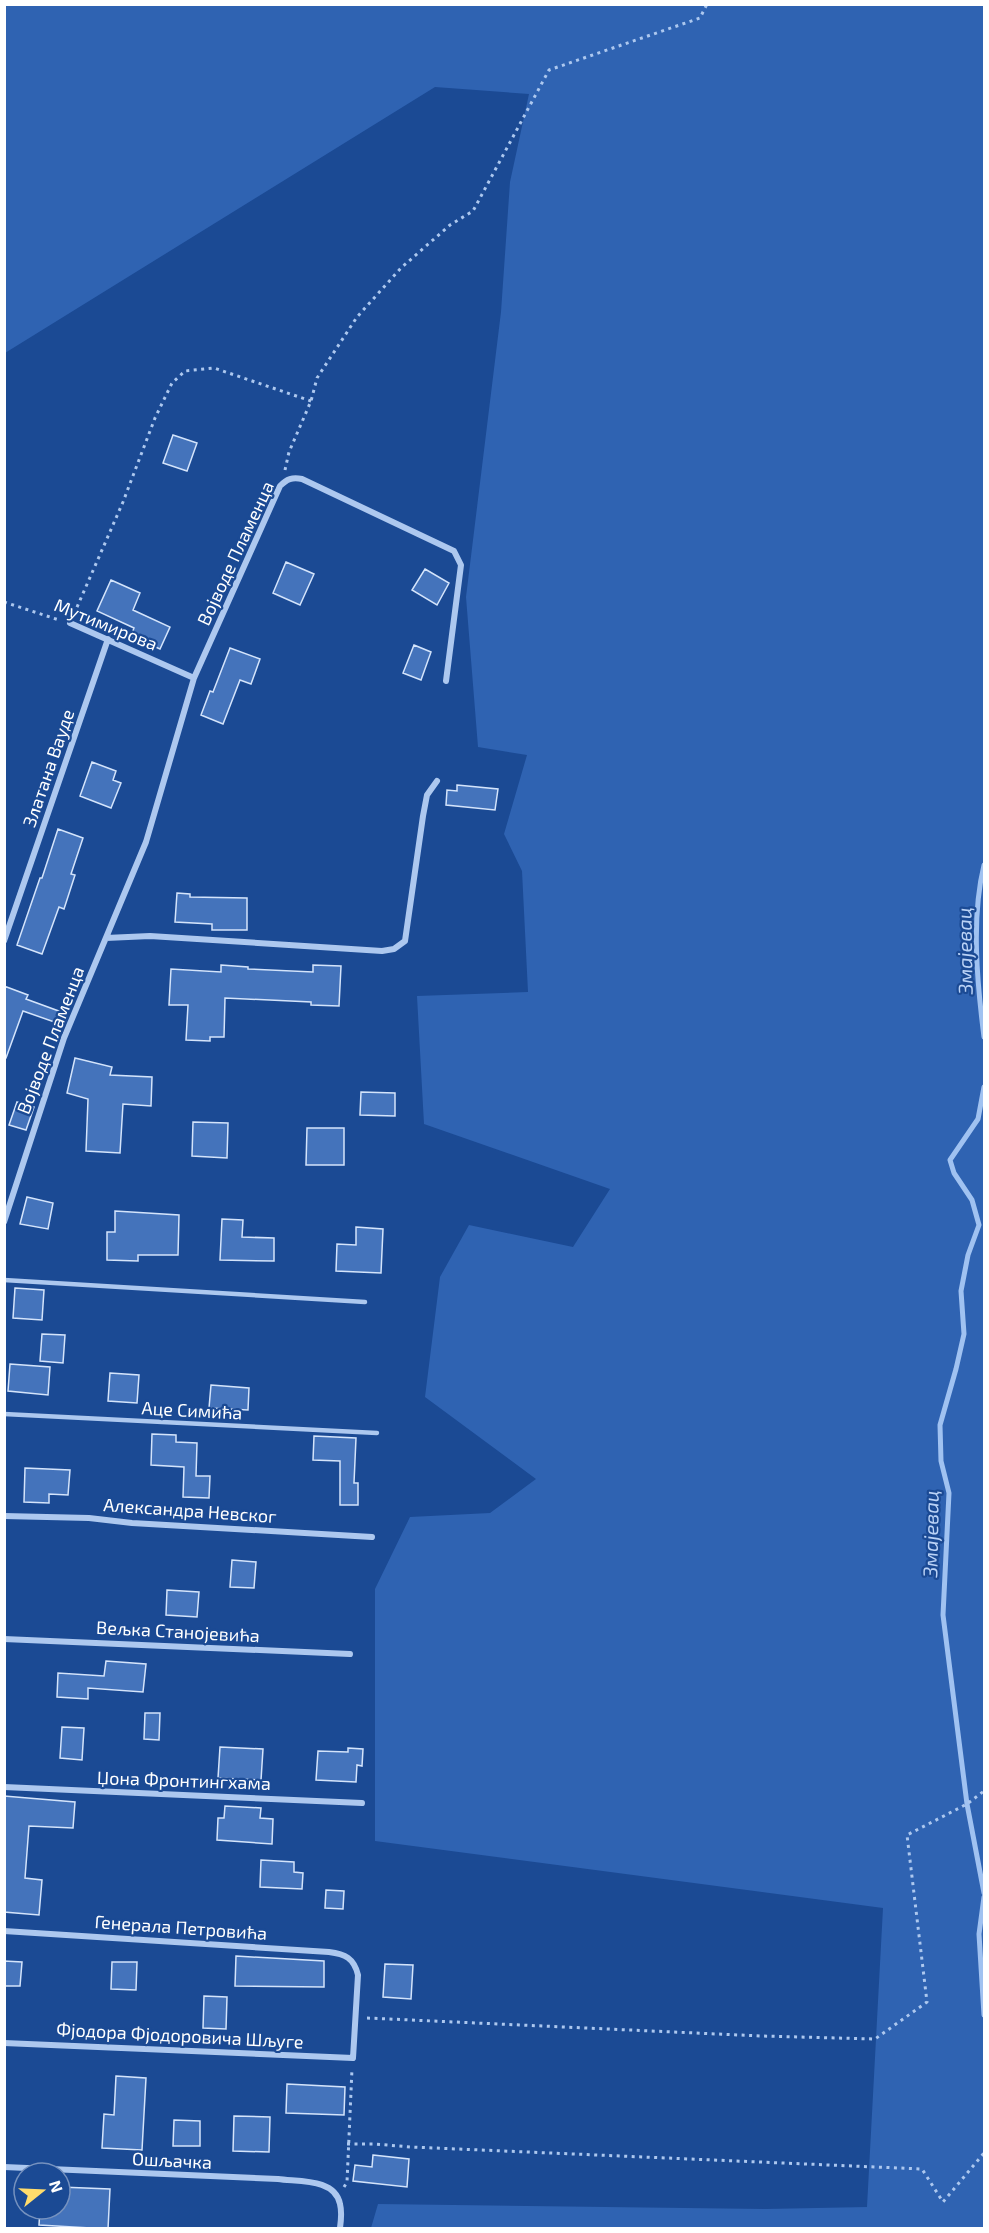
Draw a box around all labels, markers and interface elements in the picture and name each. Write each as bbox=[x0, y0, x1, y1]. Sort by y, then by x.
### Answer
street label: Војводе Пламенца bbox=[192, 477, 278, 629]
street label: Мутимирова bbox=[51, 593, 161, 655]
street label: Златана Вауде bbox=[18, 706, 78, 830]
water label: Змајевац bbox=[951, 907, 977, 996]
street label: Војводе Пламенца bbox=[12, 963, 88, 1117]
street label: Аце Симића bbox=[141, 1396, 243, 1424]
water label: Змајевац bbox=[917, 1490, 943, 1579]
street label: Александра Невског bbox=[103, 1493, 277, 1527]
street label: Вељка Станојевића bbox=[96, 1616, 260, 1646]
street label: Џона Фронтингхама bbox=[97, 1766, 271, 1794]
street label: Генерала Петровића bbox=[94, 1910, 268, 1944]
street label: Фјодора Фјодоровича Шљуге bbox=[56, 2018, 304, 2052]
street label: Ошљачка bbox=[131, 2147, 213, 2173]
north arrow bbox=[12, 2161, 72, 2221]
text: N bbox=[46, 2178, 68, 2195]

